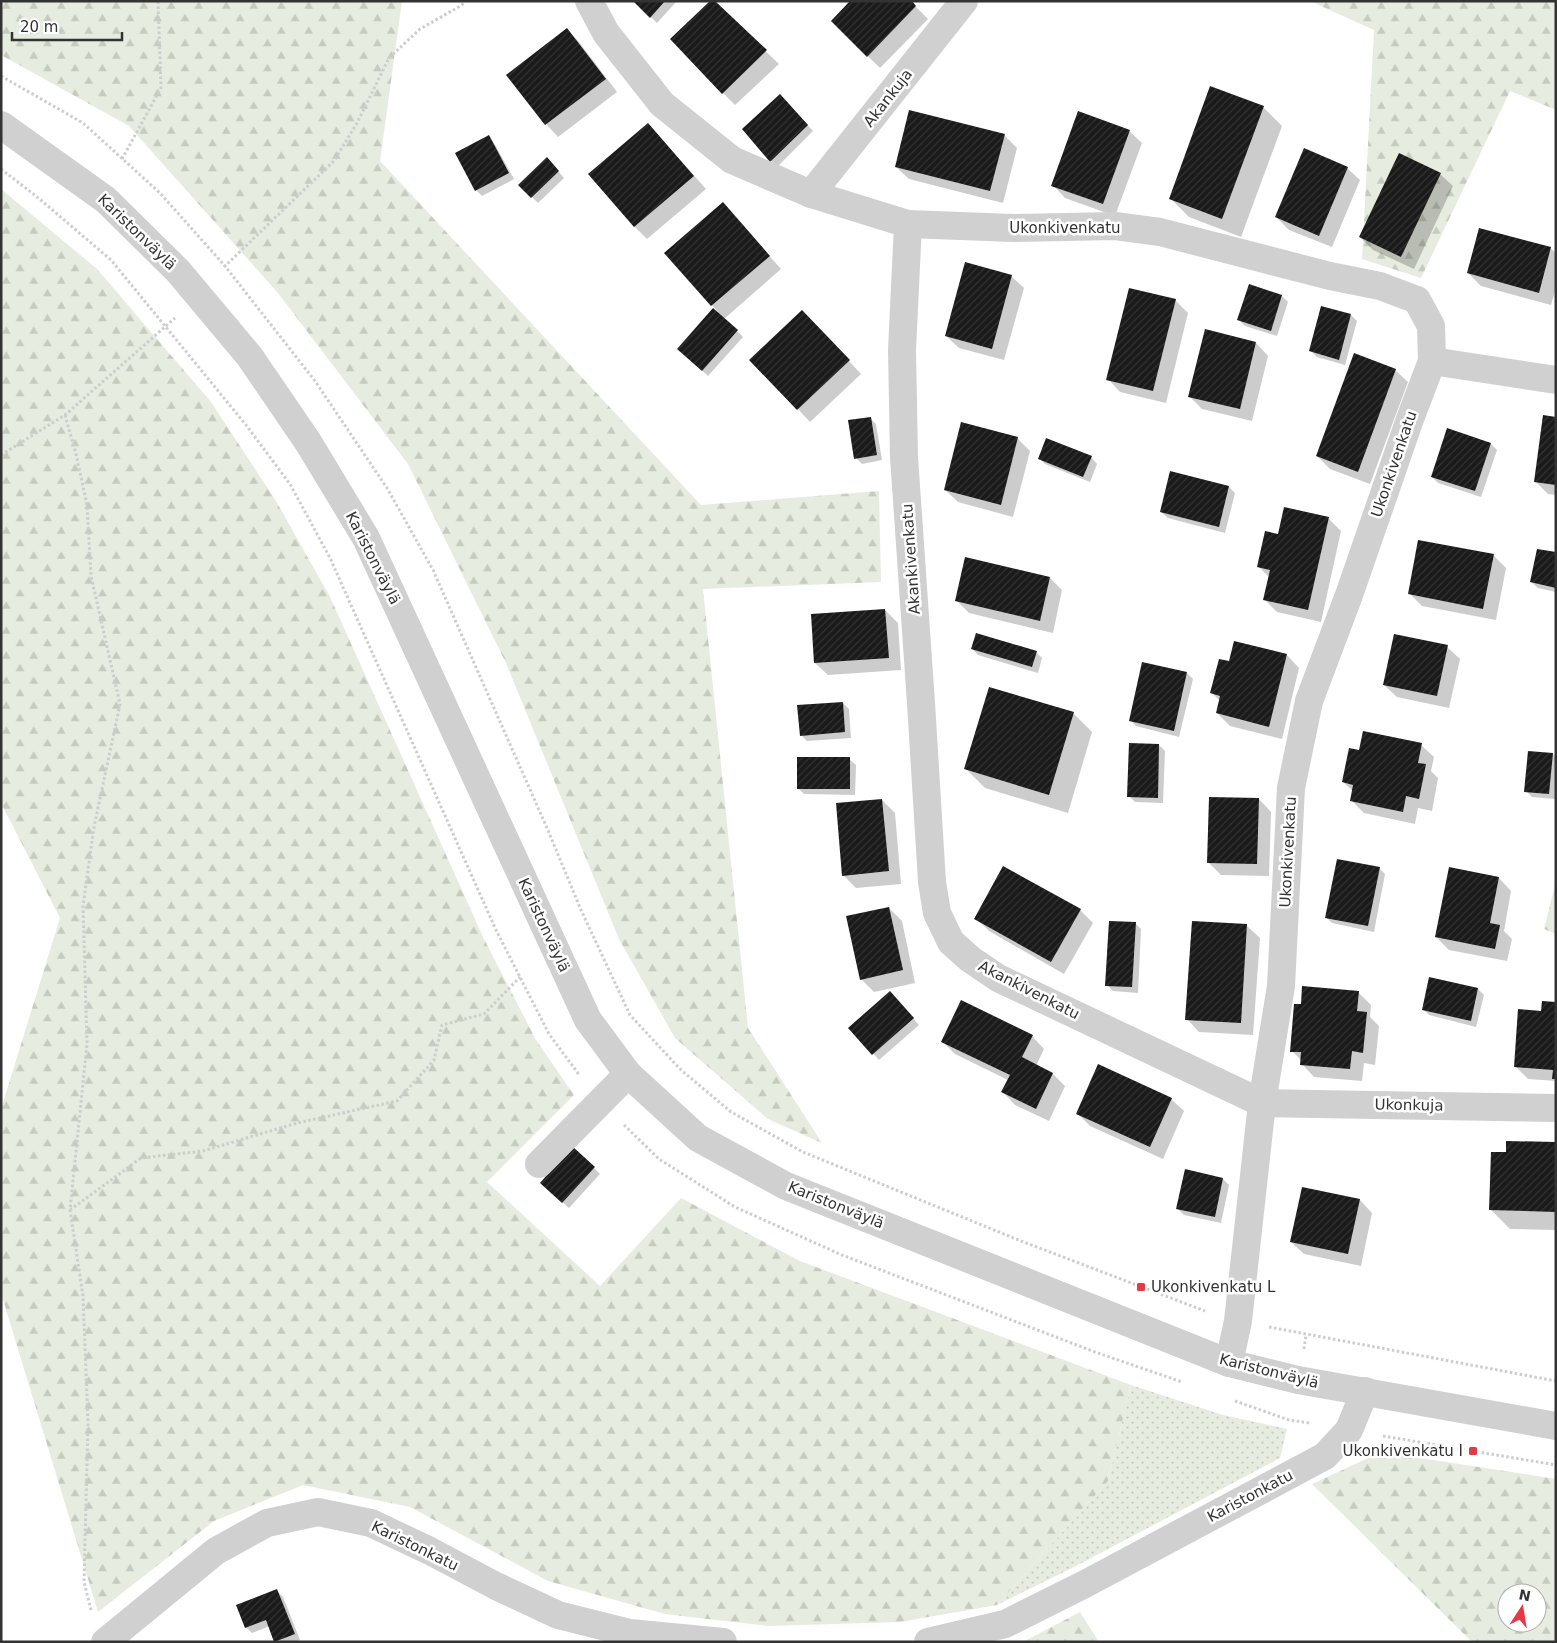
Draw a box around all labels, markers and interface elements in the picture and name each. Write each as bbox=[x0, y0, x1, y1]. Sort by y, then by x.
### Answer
scale bar bbox=[12, 10, 122, 42]
text: 20 m bbox=[20, 18, 58, 36]
street label: Akankuja bbox=[860, 65, 916, 131]
street label: Karistonväylä bbox=[94, 190, 180, 274]
street label: Ukonkivenkatu bbox=[1009, 219, 1121, 237]
street label: Ukonkivenkatu bbox=[1367, 408, 1421, 520]
street label: Akankivenkatu bbox=[898, 503, 924, 615]
street label: Karistonväylä bbox=[342, 509, 404, 607]
street label: Ukonkivenkatu bbox=[1276, 796, 1300, 908]
street label: Karistonväylä bbox=[514, 875, 574, 975]
street label: Akankivenkatu bbox=[976, 957, 1082, 1023]
street label: Ukonkuja bbox=[1374, 1095, 1444, 1115]
street label: Karistonväylä bbox=[785, 1178, 887, 1232]
place label: Ukonkivenkatu L bbox=[1151, 1278, 1276, 1296]
marker: Ukonkivenkatu L bbox=[1135, 1281, 1147, 1293]
street label: Karistonväylä bbox=[1217, 1350, 1321, 1392]
place label: Ukonkivenkatu I bbox=[1343, 1442, 1463, 1460]
marker: Ukonkivenkatu I bbox=[1467, 1445, 1479, 1457]
street label: Karistonkatu bbox=[1204, 1466, 1296, 1526]
street label: Karistonkatu bbox=[369, 1517, 461, 1575]
north arrow bbox=[1497, 1583, 1547, 1633]
text: N bbox=[1517, 1586, 1532, 1604]

